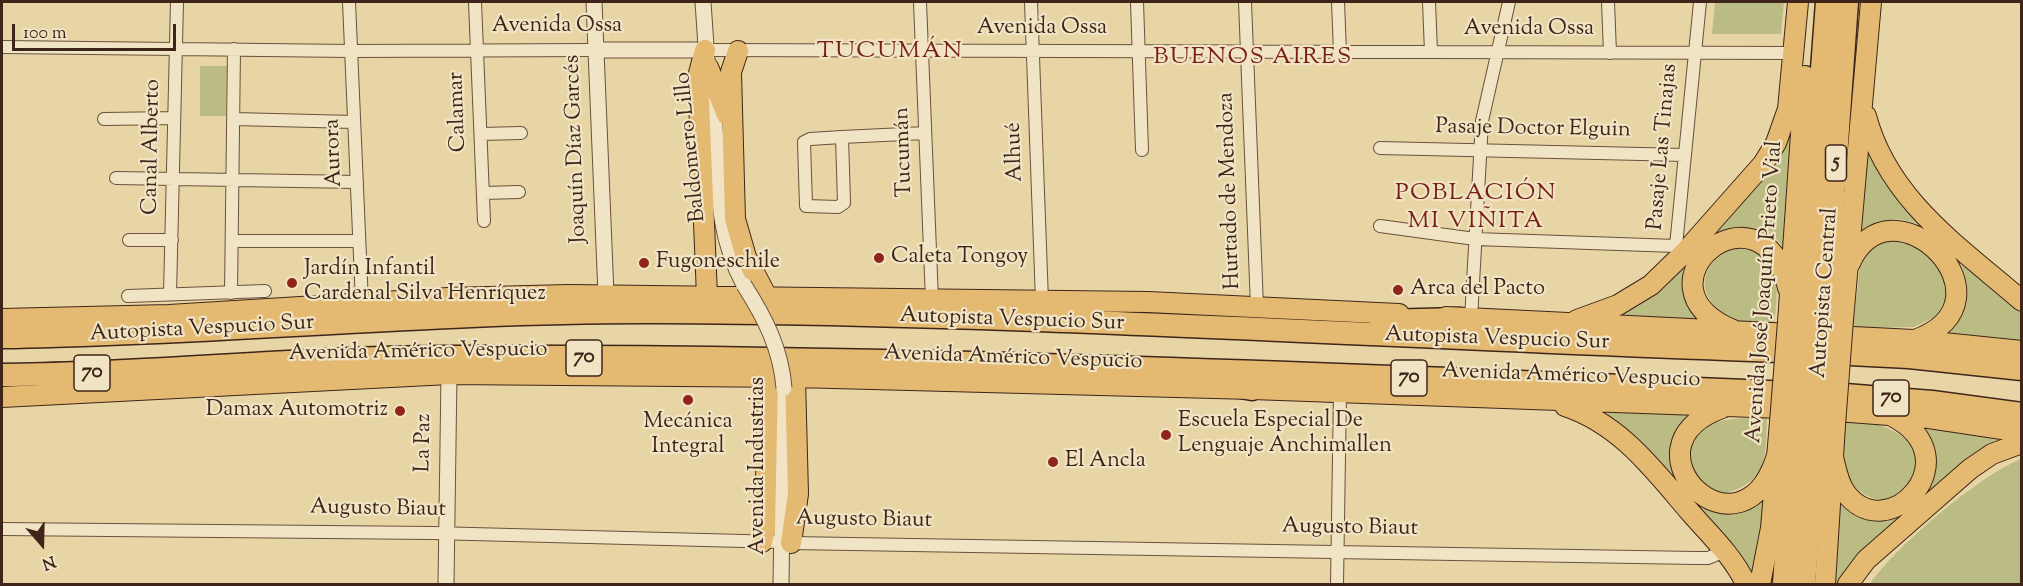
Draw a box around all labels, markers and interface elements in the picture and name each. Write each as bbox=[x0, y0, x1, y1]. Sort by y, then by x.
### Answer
scale bar bbox=[15, 12, 178, 50]
street label: Avenida Ossa bbox=[492, 14, 622, 40]
street label: Avenida Ossa bbox=[977, 16, 1107, 42]
street label: Avenida Ossa bbox=[1464, 17, 1594, 43]
text: 100 m bbox=[23, 21, 67, 47]
district label: TUCUMÁN bbox=[817, 39, 963, 67]
district label: BUENOS AIRES bbox=[1153, 45, 1353, 73]
street label: Joaquín Díaz Garcés bbox=[561, 54, 593, 244]
street label: Pasaje Las Tinajas bbox=[1644, 63, 1684, 231]
street label: Baldomero Lillo bbox=[671, 71, 713, 223]
street label: Calamar bbox=[444, 72, 474, 152]
street label: Canal Alberto bbox=[139, 79, 167, 215]
street label: Hurtado de Mendoza bbox=[1214, 92, 1248, 290]
street label: Tucumán bbox=[890, 106, 920, 198]
street label: Pasaje Doctor Elguin bbox=[1435, 115, 1631, 145]
street label: Aurora bbox=[321, 118, 349, 188]
street label: Alhué bbox=[1002, 122, 1030, 182]
street label: Avenida José Joaquín Prieto Vial bbox=[1742, 140, 1790, 444]
road number: 5 bbox=[1826, 145, 1846, 181]
district label: POBLACIÓN MI VIÑITA bbox=[1395, 181, 1557, 237]
street label: Autopista Central bbox=[1807, 207, 1845, 379]
place label: Caleta Tongoy bbox=[891, 245, 1028, 271]
place label: Fugoneschile bbox=[656, 250, 780, 276]
marker: Caleta Tongoy bbox=[872, 251, 886, 265]
marker: Fugoneschile bbox=[637, 256, 651, 270]
place label: Jardín Infantil Cardenal Silva Henríquez bbox=[304, 257, 546, 308]
marker: Jardín Infantil Cardenal Silva Henríquez bbox=[285, 276, 299, 290]
place label: Arca del Pacto bbox=[1410, 277, 1545, 303]
marker: Arca del Pacto bbox=[1391, 283, 1405, 297]
street label: Autopista Vespucio Sur bbox=[899, 304, 1125, 338]
street label: Autopista Vespucio Sur bbox=[89, 311, 315, 349]
street label: Autopista Vespucio Sur bbox=[1384, 323, 1610, 357]
street label: Avenida Américo Vespucio bbox=[288, 338, 548, 368]
road number: 70 bbox=[566, 340, 602, 376]
street label: Avenida Américo Vespucio bbox=[883, 341, 1143, 377]
road number: 70 bbox=[74, 355, 110, 391]
street label: Avenida Américo Vespucio bbox=[1441, 359, 1701, 395]
road number: 70 bbox=[1391, 360, 1427, 396]
street label: Avenida Industrias bbox=[746, 377, 772, 555]
road number: 70 bbox=[1873, 380, 1909, 416]
marker: Mecánica Integral bbox=[681, 393, 695, 407]
place label: Damax Automotriz bbox=[206, 398, 388, 424]
marker: Damax Automotriz bbox=[393, 404, 407, 418]
place label: Escuela Especial De Lenguaje Anchimallen bbox=[1178, 409, 1392, 460]
place label: Mecánica Integral bbox=[643, 410, 733, 462]
street label: La Paz bbox=[411, 413, 439, 473]
marker: Escuela Especial De Lenguaje Anchimallen bbox=[1159, 428, 1173, 442]
place label: El Ancla bbox=[1065, 449, 1146, 475]
marker: El Ancla bbox=[1046, 455, 1060, 469]
street label: Augusto Biaut bbox=[310, 496, 446, 524]
street label: Augusto Biaut bbox=[796, 507, 932, 535]
north arrow bbox=[12, 514, 72, 574]
street label: Augusto Biaut bbox=[1282, 515, 1418, 543]
text: N bbox=[38, 548, 58, 574]

